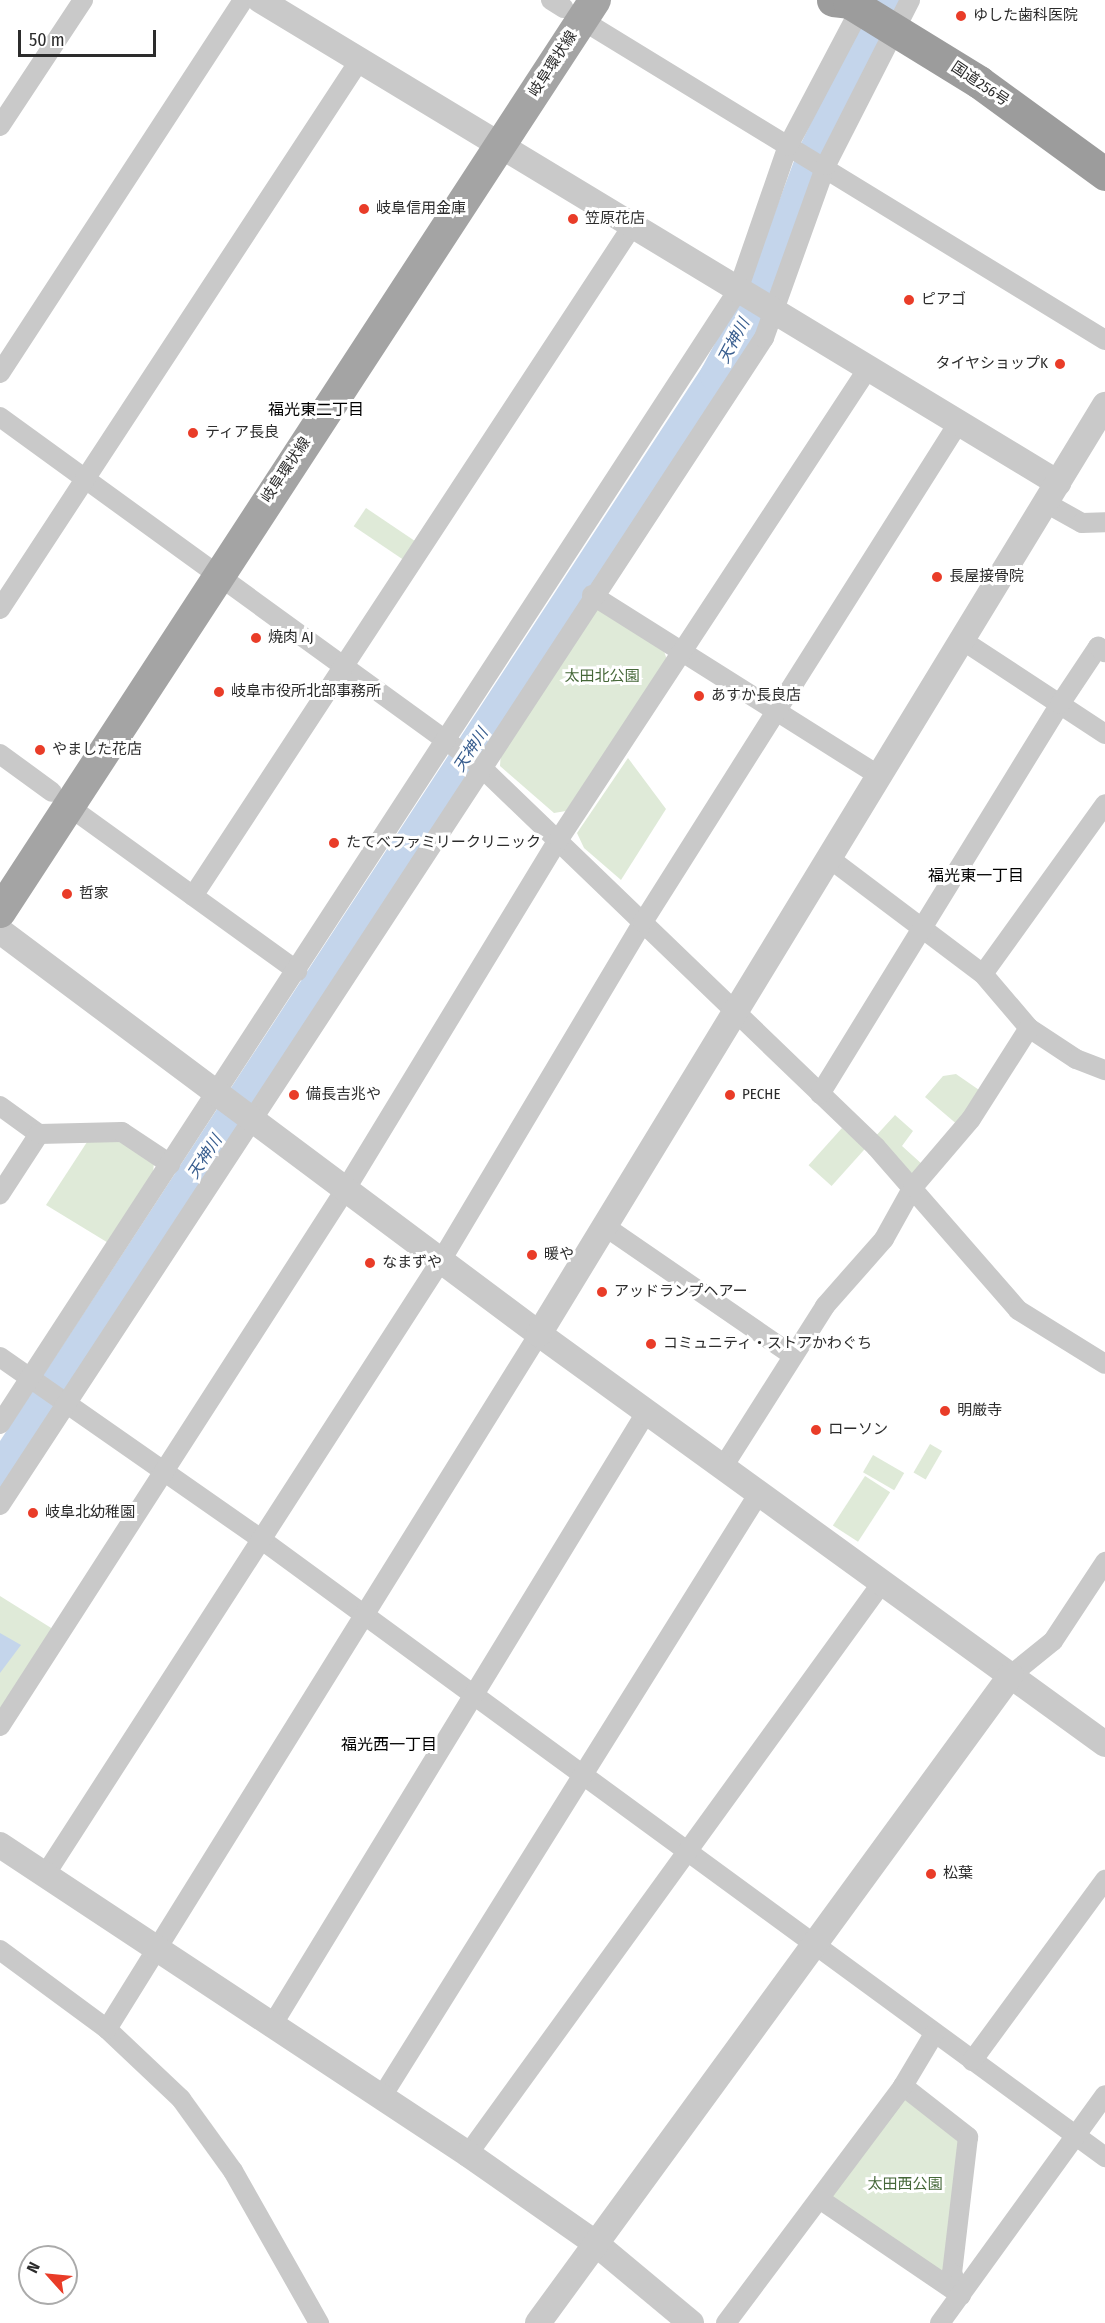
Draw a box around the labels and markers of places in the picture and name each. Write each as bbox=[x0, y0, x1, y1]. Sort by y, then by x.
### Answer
place label: ゆした歯科医院 bbox=[973, 7, 1078, 25]
marker: ゆした歯科医院 bbox=[954, 9, 968, 23]
place label: 岐阜信用金庫 bbox=[376, 200, 466, 218]
marker: 岐阜信用金庫 bbox=[357, 202, 371, 216]
place label: 笠原花店 bbox=[585, 210, 645, 228]
marker: 笠原花店 bbox=[566, 212, 580, 226]
place label: ピアゴ bbox=[921, 291, 966, 309]
marker: ピアゴ bbox=[902, 293, 916, 307]
place label: タイヤショップK bbox=[935, 355, 1048, 373]
marker: タイヤショップK bbox=[1053, 357, 1067, 371]
place label: ティア長良 bbox=[205, 424, 280, 442]
marker: ティア長良 bbox=[186, 426, 200, 440]
place label: 長屋接骨院 bbox=[949, 568, 1024, 586]
marker: 長屋接骨院 bbox=[930, 570, 944, 584]
place label: 焼肉 AJ bbox=[268, 629, 314, 647]
marker: 焼肉 AJ bbox=[249, 631, 263, 645]
place label: 岐阜市役所北部事務所 bbox=[231, 683, 381, 701]
marker: 岐阜市役所北部事務所 bbox=[212, 685, 226, 699]
place label: あすか長良店 bbox=[711, 687, 801, 705]
marker: あすか長良店 bbox=[692, 689, 706, 703]
place label: やました花店 bbox=[52, 741, 142, 759]
marker: やました花店 bbox=[33, 743, 47, 757]
place label: たてべファミリークリニック bbox=[346, 834, 541, 852]
marker: たてべファミリークリニック bbox=[327, 836, 341, 850]
place label: 哲家 bbox=[79, 885, 109, 903]
marker: 哲家 bbox=[60, 887, 74, 901]
place label: 備長吉兆や bbox=[306, 1086, 381, 1104]
place label: PECHE bbox=[742, 1086, 780, 1104]
marker: 備長吉兆や bbox=[287, 1088, 301, 1102]
marker: PECHE bbox=[723, 1088, 737, 1102]
place label: 暖や bbox=[544, 1246, 574, 1264]
marker: 暖や bbox=[525, 1248, 539, 1262]
place label: なまずや bbox=[382, 1254, 442, 1272]
marker: なまずや bbox=[363, 1256, 377, 1270]
place label: アッドランプヘアー bbox=[614, 1283, 748, 1301]
marker: アッドランプヘアー bbox=[595, 1285, 609, 1299]
place label: コミュニティ・ストアかわぐち bbox=[663, 1335, 873, 1353]
marker: コミュニティ・ストアかわぐち bbox=[644, 1337, 658, 1351]
place label: 明厳寺 bbox=[957, 1402, 1002, 1420]
marker: 明厳寺 bbox=[938, 1404, 952, 1418]
place label: ローソン bbox=[828, 1421, 888, 1439]
marker: ローソン bbox=[809, 1423, 823, 1437]
place label: 岐阜北幼稚園 bbox=[45, 1504, 135, 1522]
marker: 岐阜北幼稚園 bbox=[26, 1506, 40, 1520]
place label: 松葉 bbox=[943, 1865, 973, 1883]
marker: 松葉 bbox=[924, 1867, 938, 1881]

